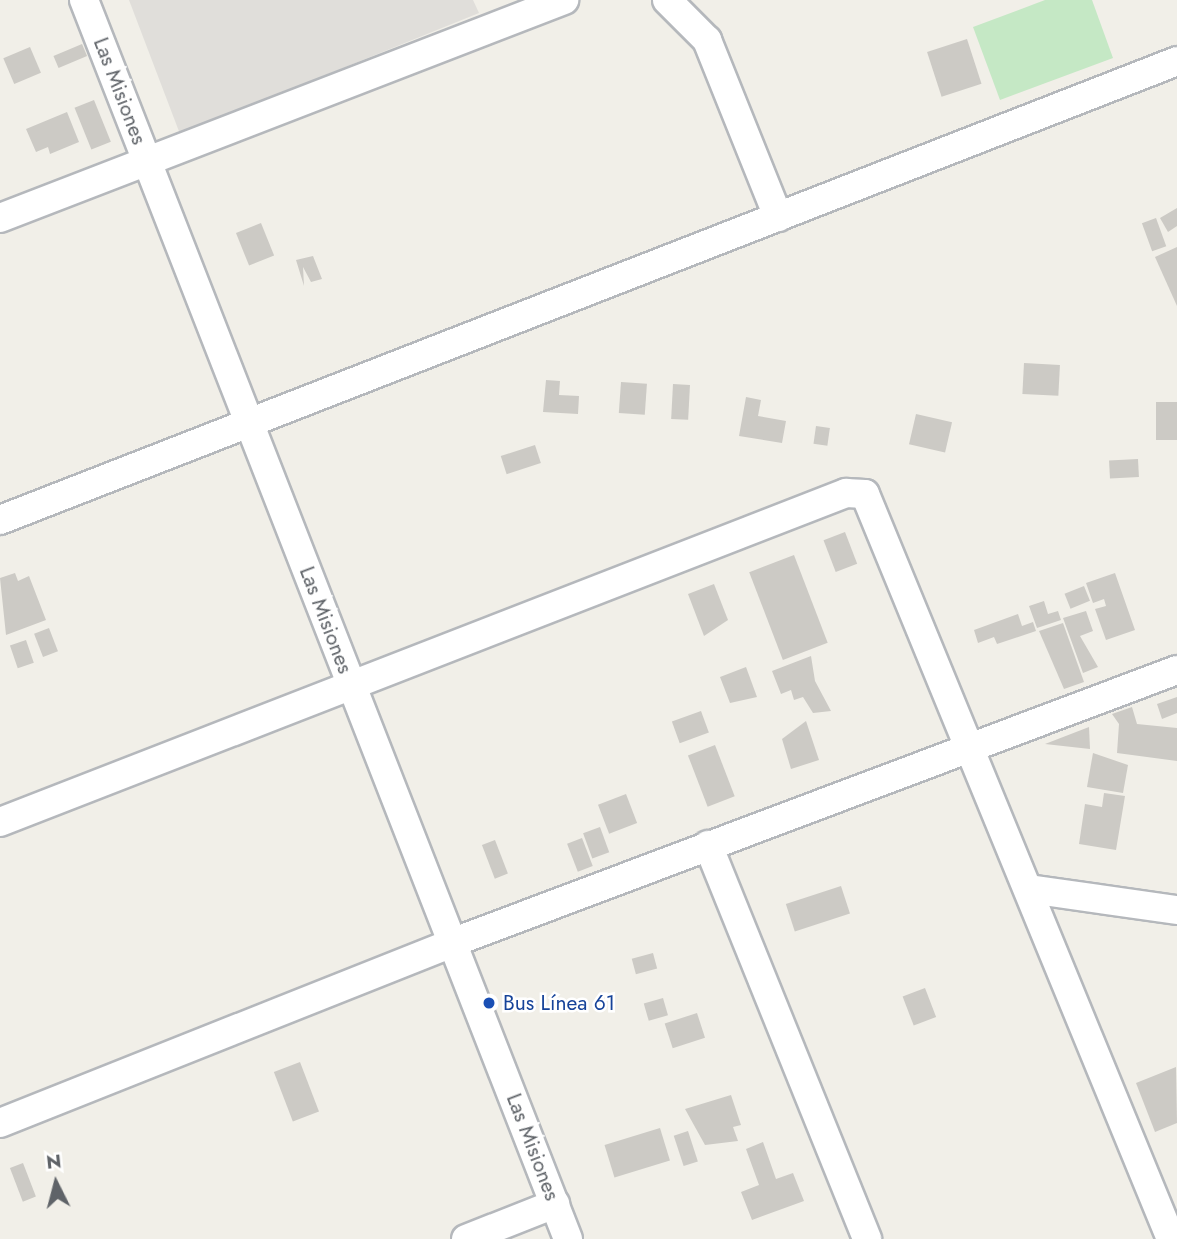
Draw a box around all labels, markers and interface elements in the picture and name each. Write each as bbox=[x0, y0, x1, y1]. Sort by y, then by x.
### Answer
street label: Las Misiones bbox=[88, 34, 152, 148]
street label: Las Misiones bbox=[294, 563, 358, 677]
place label: Bus Línea 61 bbox=[503, 990, 615, 1016]
marker: Bus Línea 61 bbox=[481, 995, 497, 1011]
street label: Las Misiones bbox=[501, 1090, 565, 1204]
text: N bbox=[45, 1147, 63, 1176]
north arrow bbox=[21, 1148, 91, 1218]

